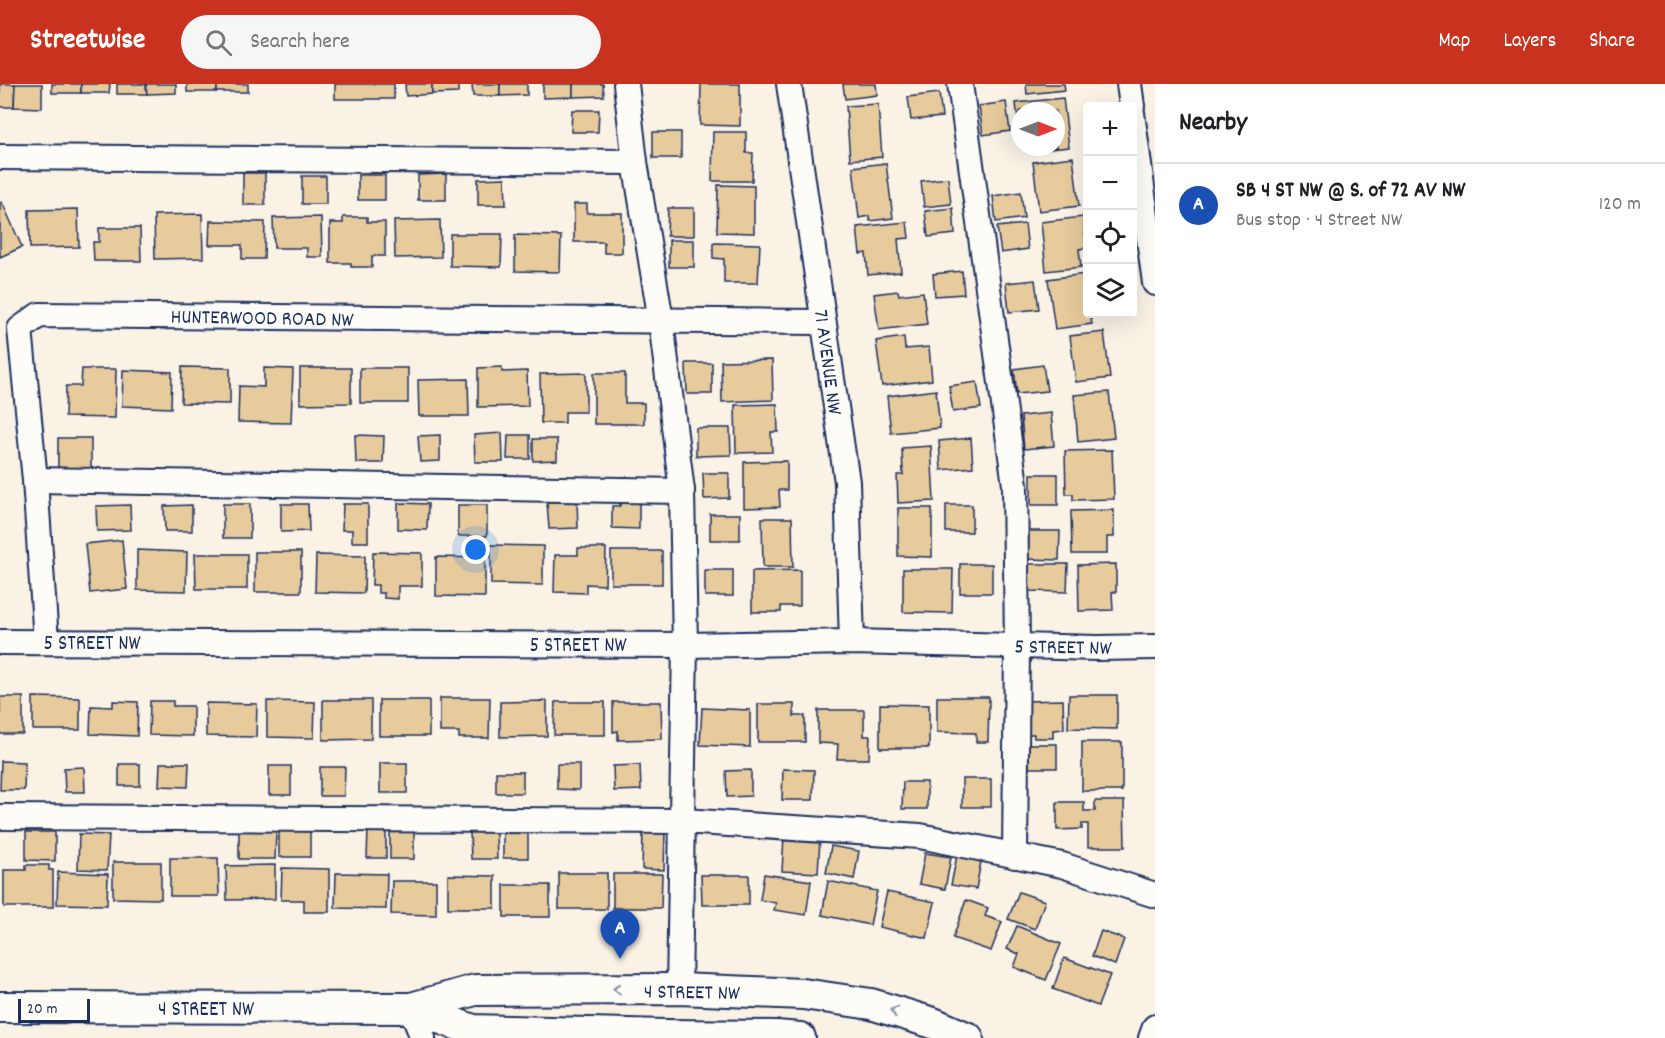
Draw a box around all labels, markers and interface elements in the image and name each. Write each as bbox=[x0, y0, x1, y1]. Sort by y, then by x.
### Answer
search box bbox=[181, 15, 601, 69]
text: Streetwise bbox=[30, 22, 145, 62]
icon: search bbox=[202, 26, 235, 59]
text: Search here bbox=[250, 27, 350, 58]
text: Map bbox=[1439, 27, 1470, 57]
text: Layers bbox=[1503, 27, 1556, 57]
text: Share bbox=[1589, 27, 1635, 57]
north arrow bbox=[1011, 102, 1065, 156]
map controls bbox=[1083, 102, 1137, 318]
button: + bbox=[1083, 102, 1137, 156]
text: Nearby bbox=[1179, 105, 1247, 142]
button: − bbox=[1083, 156, 1137, 210]
text: SB 4 ST NW @ S. of 72 AV NW bbox=[1236, 176, 1465, 207]
text: A bbox=[1193, 191, 1204, 219]
text: 120 m bbox=[1599, 191, 1641, 219]
text: Bus stop · 4 Street NW bbox=[1236, 207, 1402, 235]
button: locate bbox=[1083, 210, 1137, 264]
button: layers bbox=[1083, 264, 1137, 318]
street label: HUNTERWOOD ROAD NW bbox=[170, 303, 355, 337]
street label: 71 AVENUE NW bbox=[804, 308, 848, 418]
your location bbox=[461, 535, 490, 564]
street label: 5 STREET NW bbox=[43, 630, 142, 660]
street label: 5 STREET NW bbox=[529, 632, 628, 662]
street label: 5 STREET NW bbox=[1014, 633, 1113, 665]
pin: A bbox=[600, 910, 640, 959]
street label: 4 STREET NW bbox=[644, 978, 741, 1010]
one-way arrow bbox=[612, 983, 621, 995]
scale bar bbox=[18, 996, 90, 1024]
street label: 4 STREET NW bbox=[158, 996, 255, 1026]
text: 20 m bbox=[27, 998, 57, 1021]
one-way arrow bbox=[889, 1006, 900, 1018]

